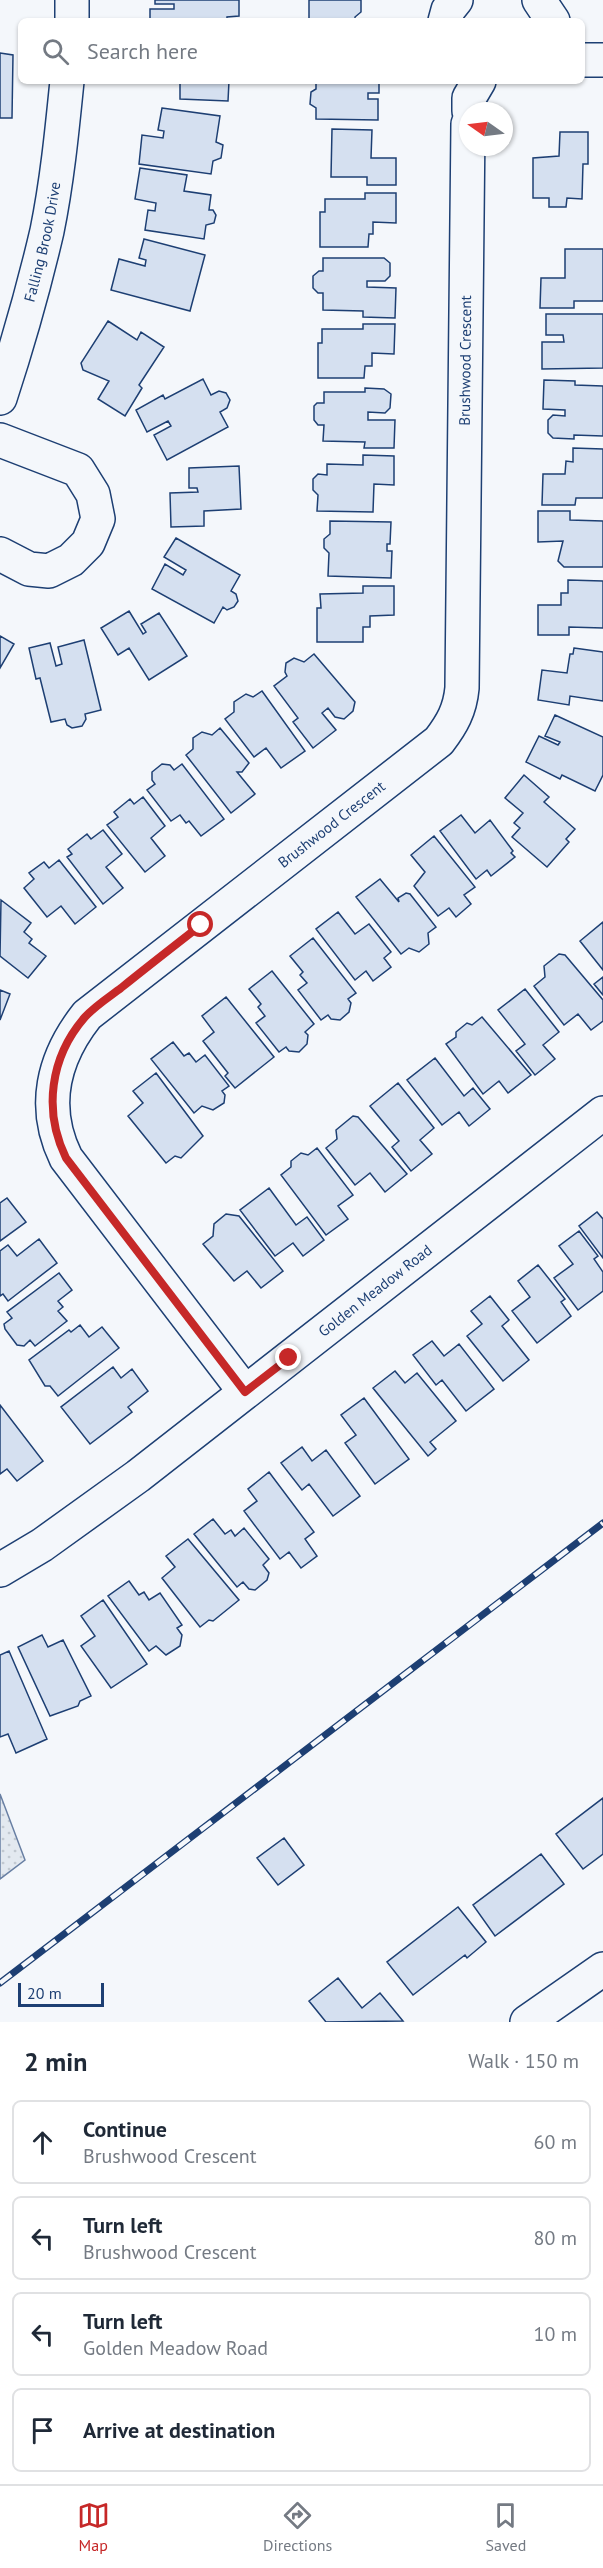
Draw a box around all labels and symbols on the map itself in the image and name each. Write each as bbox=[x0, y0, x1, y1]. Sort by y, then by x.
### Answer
north arrow bbox=[459, 102, 513, 156]
street label: Falling Brook Drive bbox=[19, 180, 64, 304]
street label: Brushwood Crescent bbox=[455, 295, 475, 426]
street label: Brushwood Crescent bbox=[274, 777, 389, 872]
route start bbox=[187, 911, 213, 937]
street label: Golden Meadow Road bbox=[314, 1240, 435, 1341]
route end bbox=[275, 1344, 301, 1370]
scale bar bbox=[18, 1980, 104, 2008]

